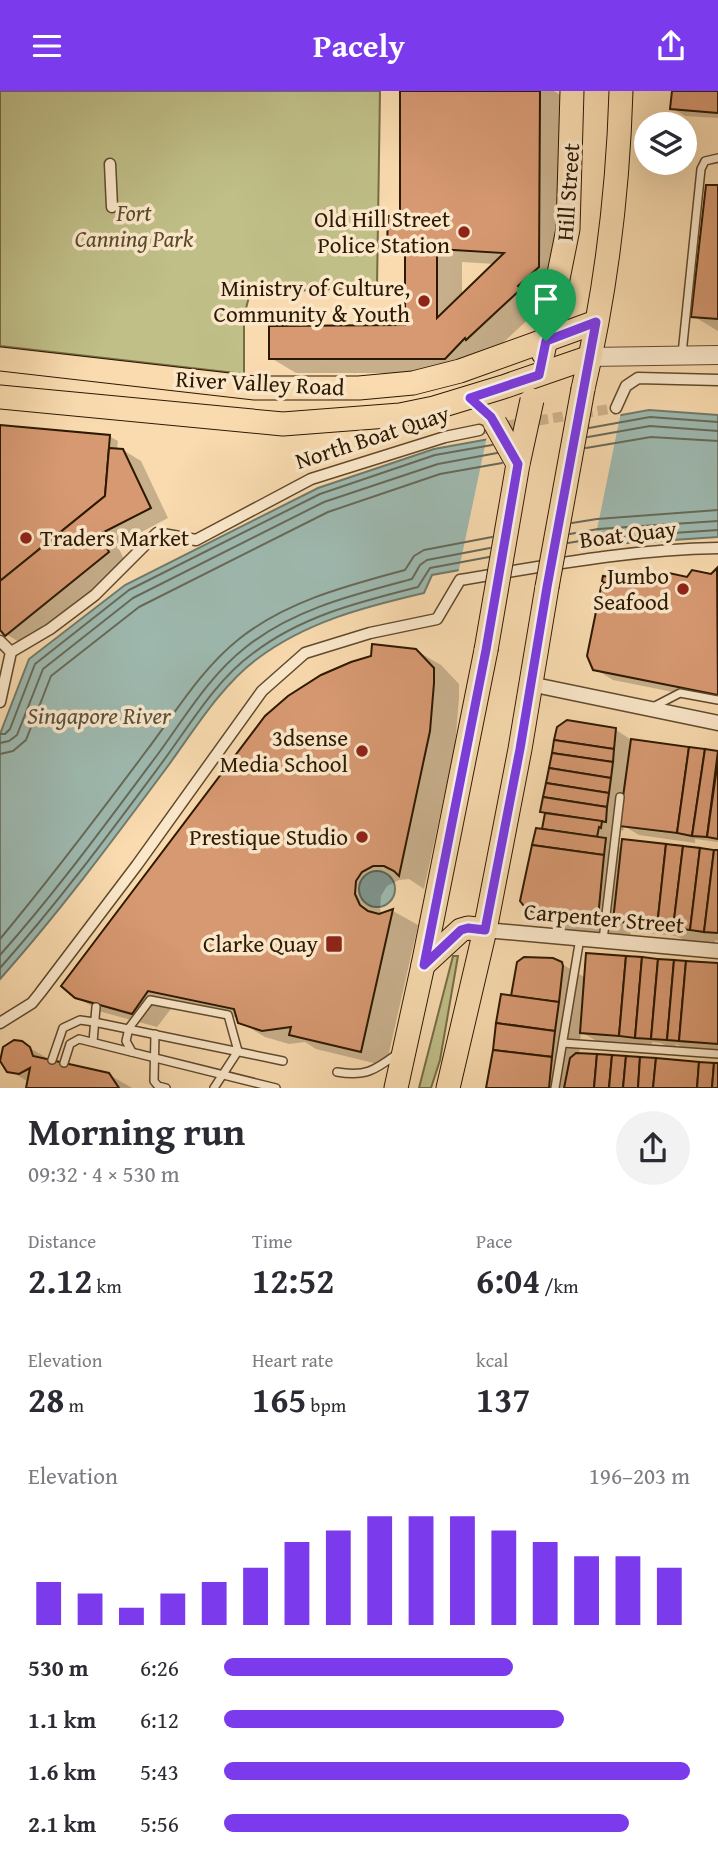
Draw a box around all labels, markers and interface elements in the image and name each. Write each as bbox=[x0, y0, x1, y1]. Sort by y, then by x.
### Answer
text: Pacely bbox=[313, 22, 405, 69]
icon: menu bbox=[28, 27, 66, 65]
icon: share bbox=[652, 27, 690, 65]
map controls bbox=[634, 112, 697, 175]
button: layers bbox=[634, 112, 697, 175]
street label: Hill Street bbox=[548, 142, 587, 242]
park label: Fort Canning Park bbox=[75, 196, 194, 255]
place label: Old Hill Street Police Station bbox=[314, 202, 450, 261]
marker: Old Hill Street Police Station bbox=[456, 224, 472, 240]
pin bbox=[516, 269, 576, 341]
place label: Ministry of Culture, Community & Youth bbox=[213, 271, 410, 330]
icon: arrive bbox=[527, 280, 565, 318]
marker: Ministry of Culture, Community & Youth bbox=[416, 293, 432, 309]
street label: River Valley Road bbox=[175, 362, 346, 403]
street label: North Boat Quay bbox=[291, 396, 454, 477]
street label: Boat Quay bbox=[578, 511, 679, 556]
place label: Traders Market bbox=[40, 521, 189, 554]
marker: Traders Market bbox=[18, 530, 34, 546]
place label: Jumbo Seafood bbox=[593, 559, 670, 618]
marker: Jumbo Seafood bbox=[675, 581, 691, 597]
water label: Singapore River bbox=[27, 698, 172, 733]
place label: 3dsense Media School bbox=[220, 721, 348, 780]
marker: 3dsense Media School bbox=[354, 743, 370, 759]
place label: Prestique Studio bbox=[189, 820, 348, 853]
marker: Prestique Studio bbox=[354, 829, 370, 845]
street label: Carpenter Street bbox=[523, 894, 685, 941]
place label: Clarke Quay bbox=[203, 927, 319, 960]
marker: Clarke Quay bbox=[324, 934, 344, 954]
text: Morning run bbox=[28, 1103, 245, 1159]
button: share bbox=[616, 1111, 690, 1185]
text: 09:32 · 4 × 530 m bbox=[28, 1157, 180, 1190]
text: Distance bbox=[28, 1227, 96, 1255]
text: Time bbox=[252, 1227, 292, 1255]
text: Pace bbox=[476, 1227, 513, 1255]
text: 2.12 bbox=[28, 1255, 92, 1306]
text: 12:52 bbox=[252, 1255, 334, 1306]
text: 6:04 bbox=[476, 1255, 540, 1306]
text: km bbox=[92, 1272, 122, 1300]
text: /km bbox=[540, 1272, 579, 1300]
text: Elevation bbox=[28, 1346, 102, 1374]
text: Heart rate bbox=[252, 1346, 333, 1374]
text: kcal bbox=[476, 1346, 508, 1374]
text: 28 bbox=[28, 1374, 64, 1425]
text: 165 bbox=[252, 1374, 306, 1425]
text: 137 bbox=[476, 1374, 530, 1425]
text: m bbox=[64, 1391, 84, 1419]
text: bpm bbox=[306, 1391, 346, 1419]
text: Elevation bbox=[28, 1459, 118, 1492]
text: 196–203 m bbox=[589, 1459, 690, 1492]
text: 530 m bbox=[28, 1651, 89, 1684]
text: 6:26 bbox=[140, 1651, 179, 1684]
text: 1.1 km bbox=[28, 1703, 96, 1736]
text: 6:12 bbox=[140, 1703, 179, 1736]
text: 1.6 km bbox=[28, 1755, 96, 1788]
text: 5:43 bbox=[140, 1755, 179, 1788]
text: 2.1 km bbox=[28, 1807, 96, 1840]
text: 5:56 bbox=[140, 1807, 179, 1840]

